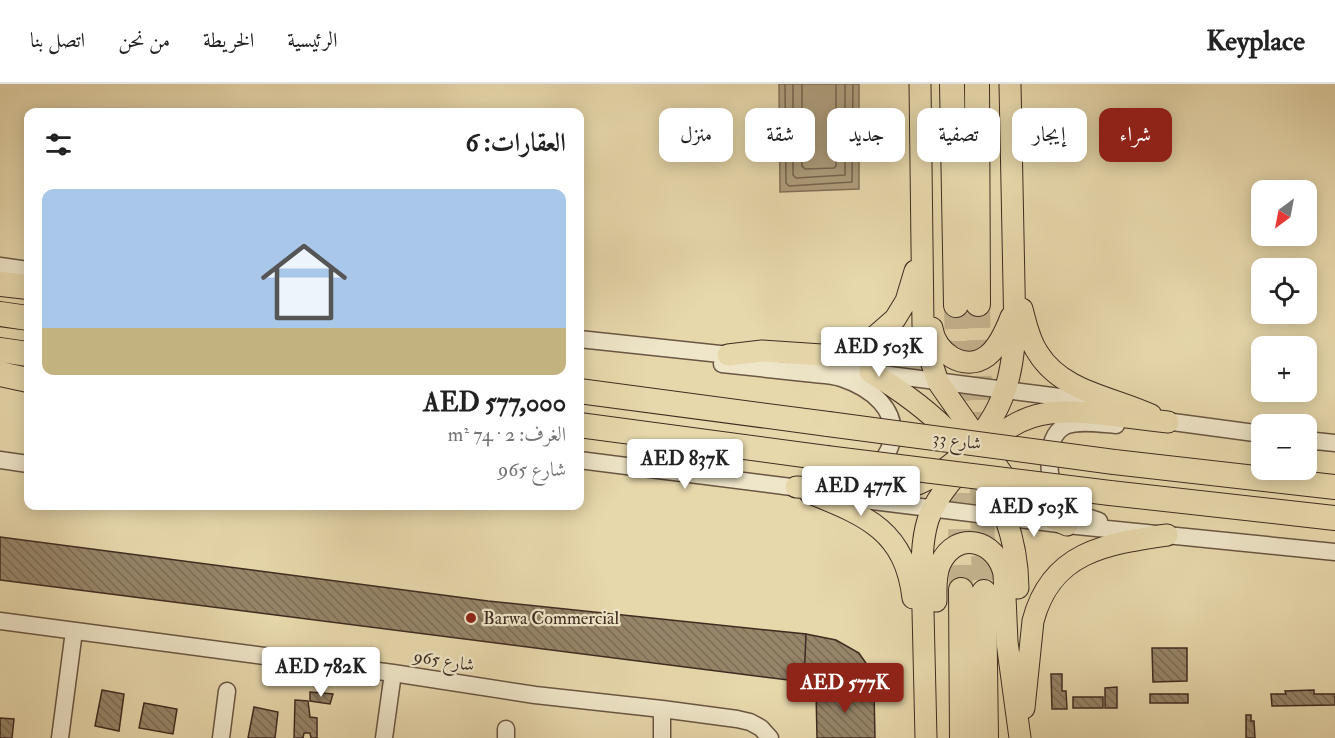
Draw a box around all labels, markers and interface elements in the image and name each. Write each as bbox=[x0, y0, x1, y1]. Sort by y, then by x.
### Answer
text: Keyplace bbox=[1206, 24, 1305, 59]
text: اتصل بنا bbox=[30, 27, 85, 54]
text: من نحن bbox=[118, 27, 170, 54]
text: الخريطة bbox=[203, 27, 254, 54]
text: الرئيسية bbox=[287, 27, 338, 54]
chip: منزل bbox=[659, 108, 733, 162]
chip: شقة bbox=[745, 108, 815, 162]
chip: جديد bbox=[827, 108, 905, 162]
chip: تصفية bbox=[917, 108, 1000, 162]
chip: إيجار bbox=[1012, 108, 1087, 162]
chip: شراء bbox=[1099, 108, 1172, 162]
text: العقارات: 6 bbox=[465, 127, 566, 159]
icon: filters bbox=[42, 128, 75, 161]
north arrow bbox=[1251, 180, 1317, 246]
map controls bbox=[1251, 180, 1317, 480]
icon: home bbox=[250, 228, 358, 336]
button: locate bbox=[1251, 258, 1317, 324]
pin: AED 503K bbox=[817, 327, 941, 378]
text: AED 503K bbox=[835, 334, 923, 359]
button: + bbox=[1251, 336, 1317, 402]
text: AED 577,000 bbox=[423, 387, 566, 419]
button: − bbox=[1251, 414, 1317, 480]
text: الغرف: 2 · 74 m² bbox=[448, 422, 566, 447]
street label: شارع 33 bbox=[931, 427, 983, 458]
pin: AED 837K bbox=[623, 439, 747, 490]
text: AED 837K bbox=[641, 446, 729, 471]
text: شارع 965 bbox=[498, 457, 566, 482]
pin: AED 477K bbox=[799, 466, 923, 517]
text: AED 477K bbox=[816, 473, 906, 498]
pin: AED 503K bbox=[972, 487, 1096, 538]
text: AED 503K bbox=[990, 494, 1078, 519]
place label: Barwa Commercial bbox=[483, 607, 619, 630]
marker: Barwa Commercial bbox=[464, 611, 478, 625]
street label: شارع 965 bbox=[410, 645, 476, 680]
pin: AED 782K bbox=[259, 647, 383, 698]
text: AED 782K bbox=[276, 654, 366, 679]
pin: AED 577K bbox=[783, 663, 907, 714]
text: AED 577K bbox=[801, 670, 889, 695]

